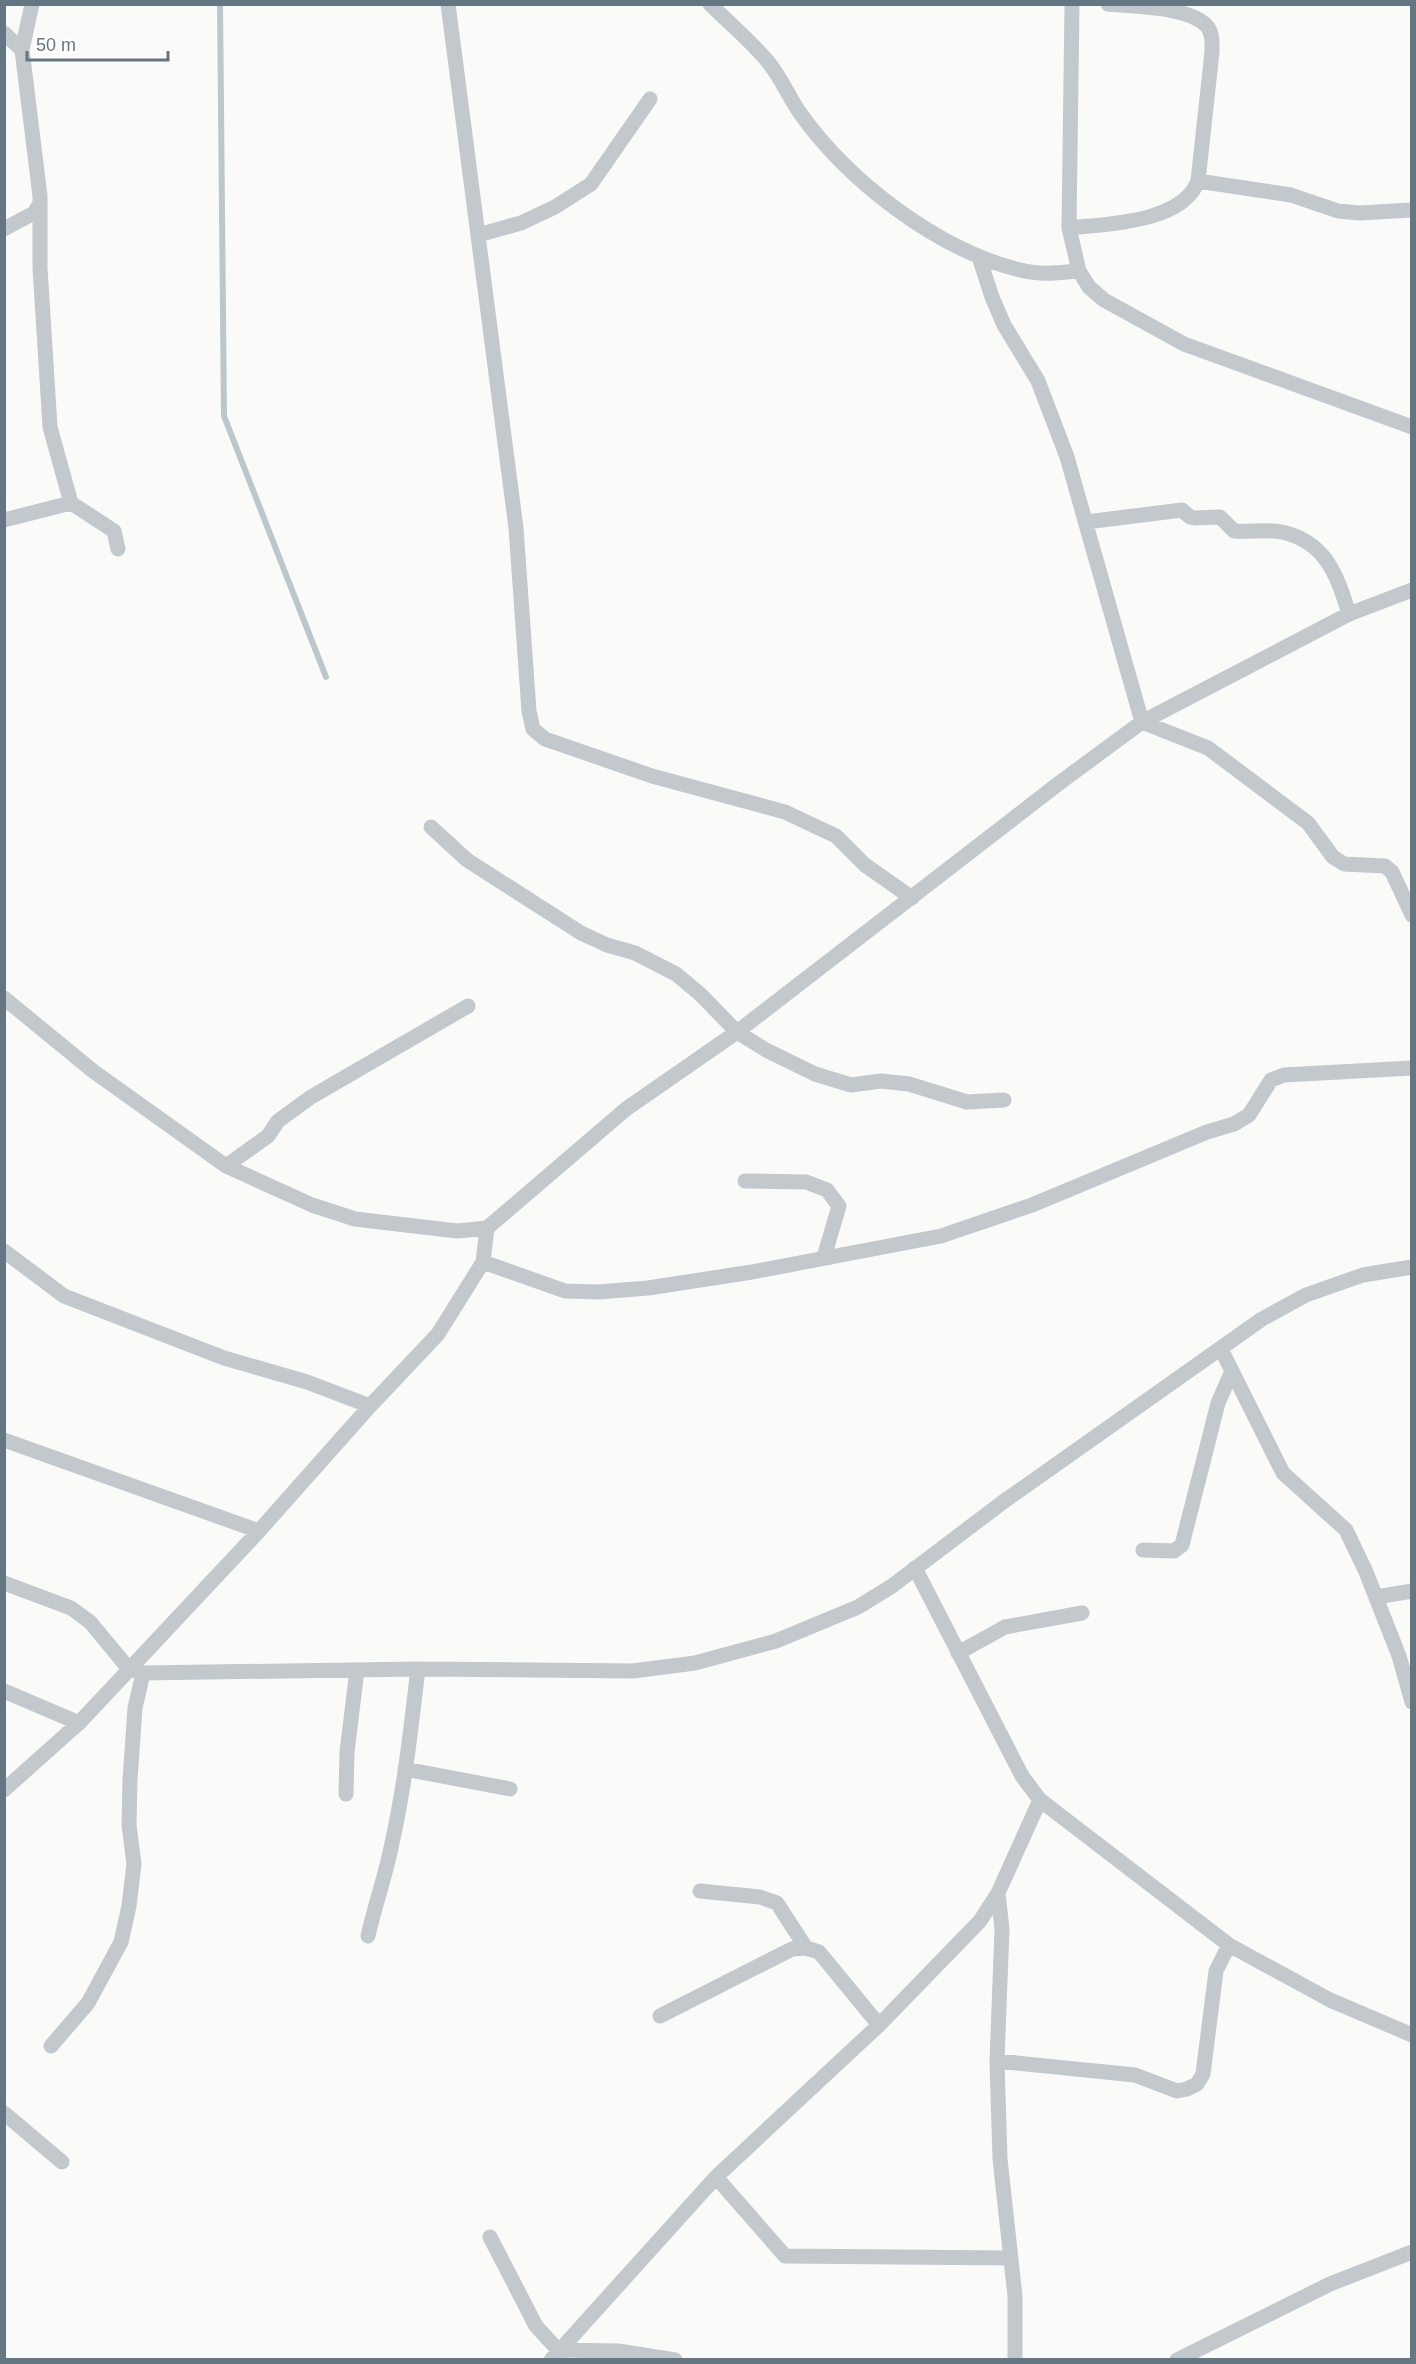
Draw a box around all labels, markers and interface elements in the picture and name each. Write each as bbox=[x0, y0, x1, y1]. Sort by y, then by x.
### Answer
scale bar bbox=[27, 24, 168, 62]
text: 50 m bbox=[36, 35, 76, 55]

